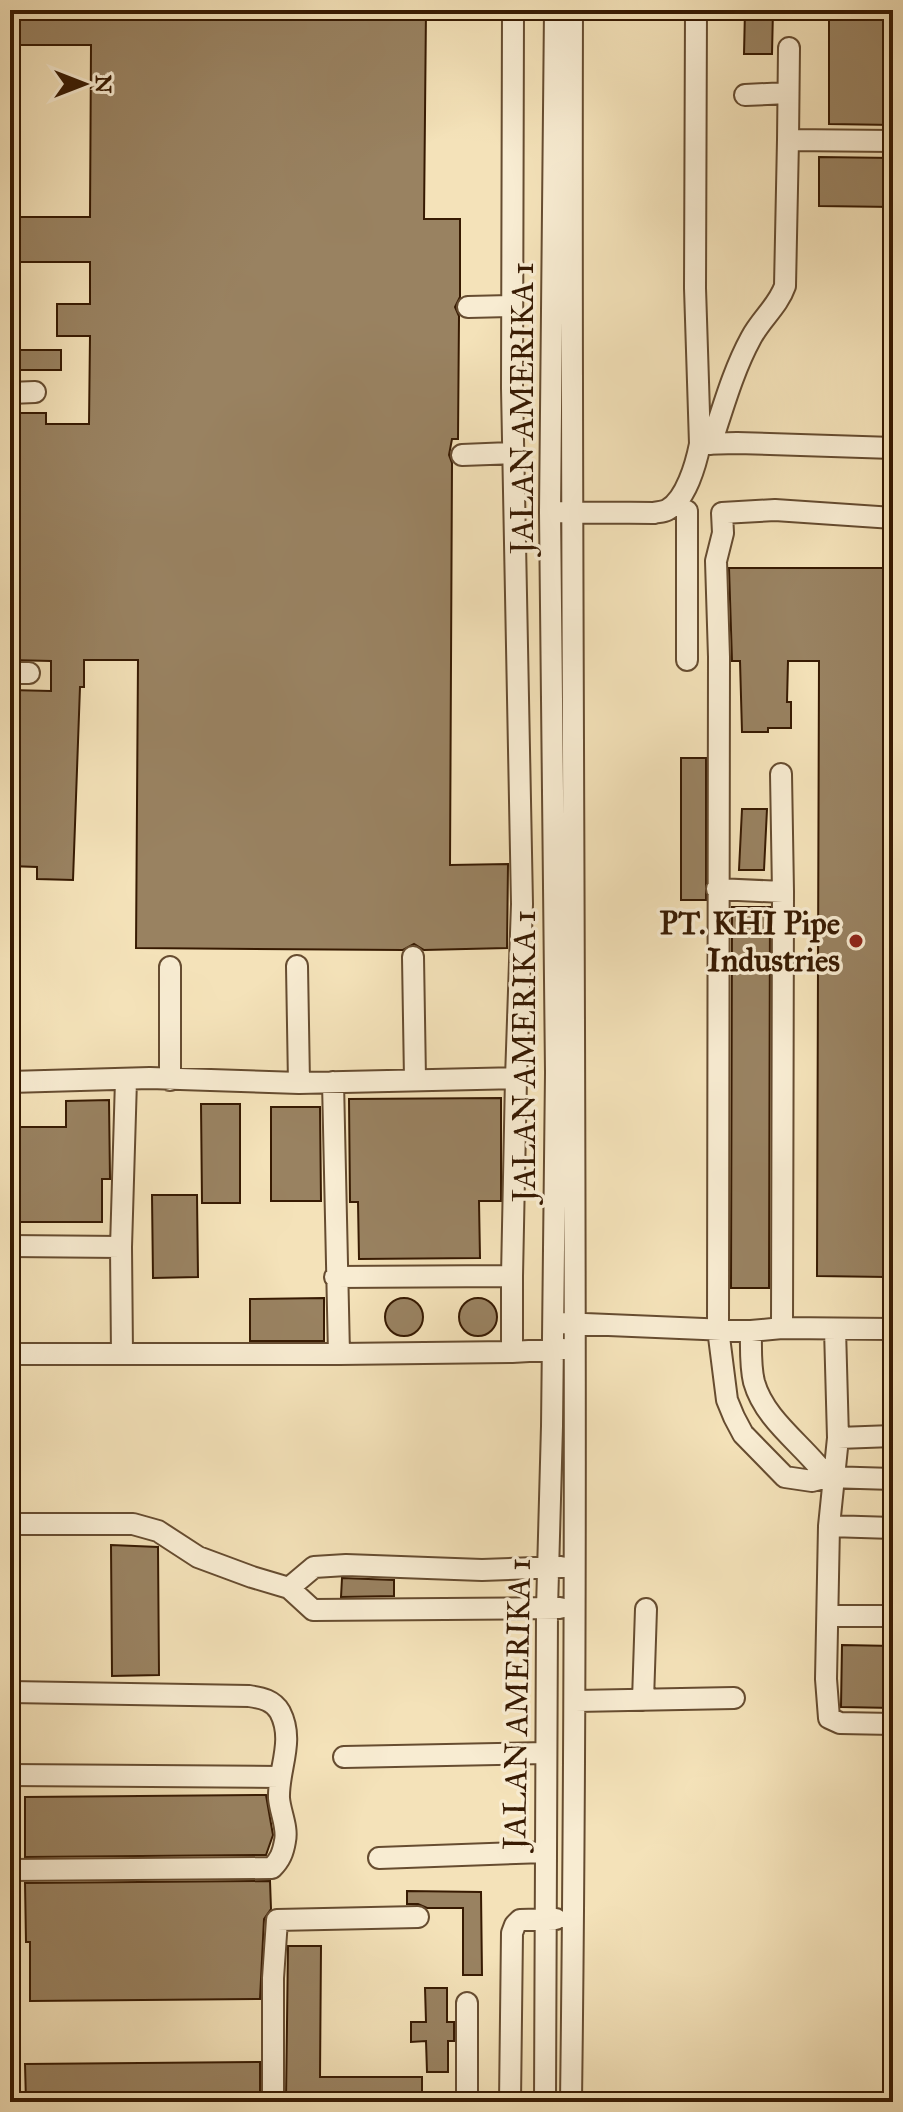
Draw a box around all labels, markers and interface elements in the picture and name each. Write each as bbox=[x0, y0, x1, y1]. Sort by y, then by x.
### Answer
north arrow bbox=[44, 44, 124, 124]
text: N bbox=[90, 75, 117, 94]
street label: JALAN AMERIKA 1 bbox=[503, 262, 542, 557]
place label: PT. KHI Pipe Industries bbox=[660, 904, 840, 980]
street label: JALAN AMERIKA 1 bbox=[505, 910, 544, 1205]
marker: PT. KHI Pipe Industries bbox=[847, 932, 865, 950]
street label: JALAN AMERIKA 1 bbox=[495, 1558, 539, 1853]

